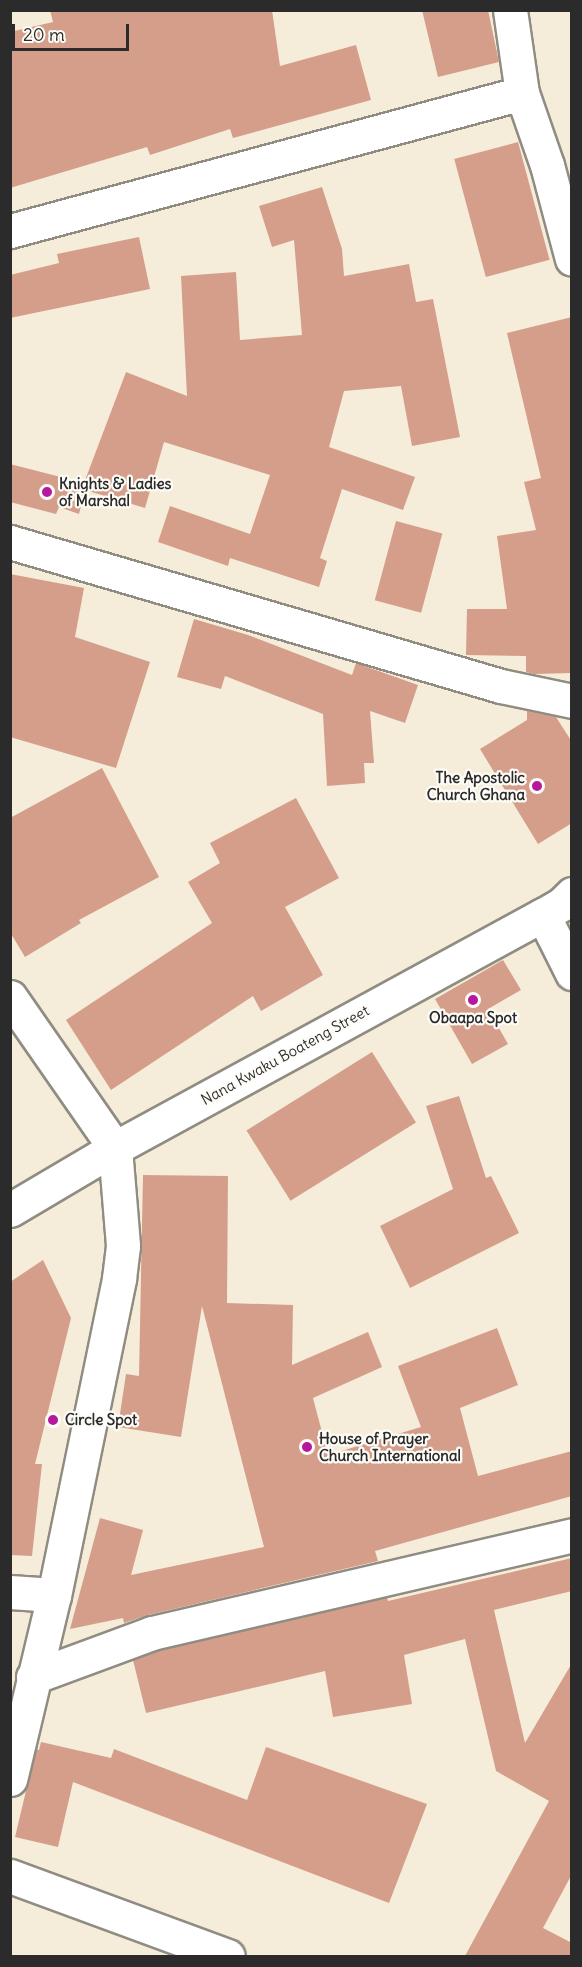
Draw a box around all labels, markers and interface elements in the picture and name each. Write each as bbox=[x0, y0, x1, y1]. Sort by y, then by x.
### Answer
scale bar bbox=[15, 12, 132, 50]
text: 20 m bbox=[23, 23, 65, 46]
place label: Knights & Ladies of Marshal bbox=[59, 474, 171, 509]
marker: Knights & Ladies of Marshal bbox=[40, 485, 54, 499]
place label: The Apostolic Church Ghana bbox=[427, 768, 525, 803]
marker: The Apostolic Church Ghana bbox=[530, 779, 544, 793]
marker: Obaapa Spot bbox=[466, 993, 480, 1007]
street label: Nana Kwaku Boateng Street bbox=[198, 1001, 372, 1109]
place label: Obaapa Spot bbox=[429, 1009, 517, 1027]
place label: Circle Spot bbox=[65, 1411, 137, 1429]
marker: Circle Spot bbox=[46, 1413, 60, 1427]
place label: House of Prayer Church International bbox=[319, 1429, 461, 1464]
marker: House of Prayer Church International bbox=[300, 1440, 314, 1454]

